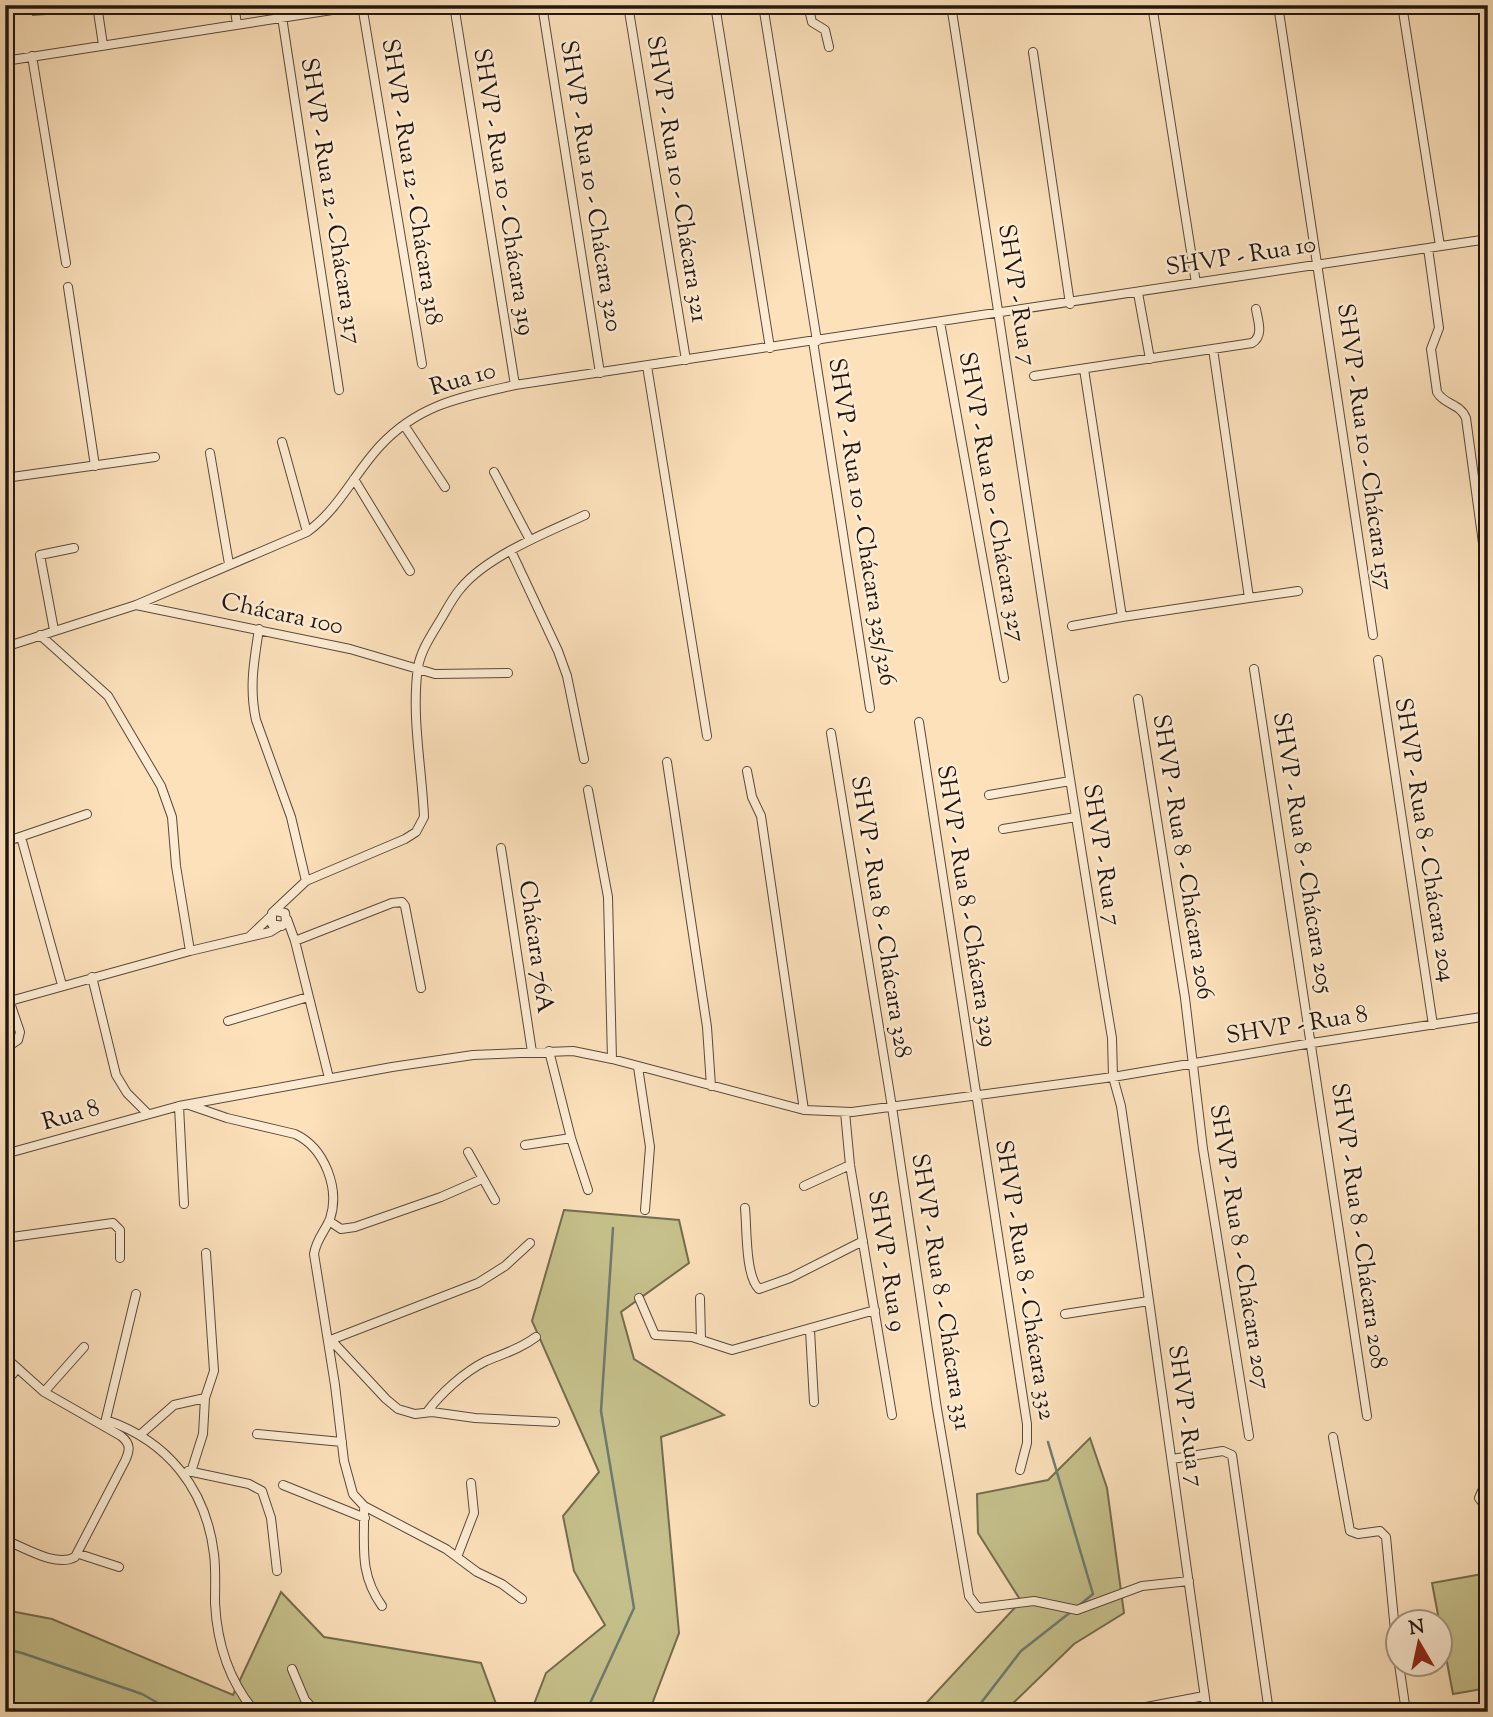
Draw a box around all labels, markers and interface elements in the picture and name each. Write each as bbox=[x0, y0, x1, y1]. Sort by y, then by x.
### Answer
street label: SHVP - Rua 10 - Chácara 321 bbox=[637, 33, 715, 325]
street label: SHVP - Rua 12 - Chácara 318 bbox=[372, 36, 450, 328]
street label: SHVP - Rua 10 - Chácara 320 bbox=[550, 38, 630, 334]
street label: SHVP - Rua 10 - Chácara 319 bbox=[464, 46, 542, 338]
street label: SHVP - Rua 12 - Chácara 317 bbox=[291, 55, 369, 347]
street label: SHVP - Rua 7 bbox=[988, 222, 1044, 368]
street label: SHVP - Rua 10 bbox=[1163, 228, 1319, 286]
street label: SHVP - Rua 10 - Chácara 157 bbox=[1327, 301, 1401, 593]
street label: SHVP - Rua 10 - Chácara 327 bbox=[949, 349, 1033, 645]
street label: Rua 10 bbox=[426, 354, 500, 406]
street label: SHVP - Rua 10 - Chácara 325/326 bbox=[818, 356, 904, 688]
street label: Chácara 100 bbox=[218, 585, 346, 645]
street label: SHVP - Rua 8 - Chácara 204 bbox=[1385, 695, 1463, 985]
street label: SHVP - Rua 8 - Chácara 205 bbox=[1263, 710, 1341, 996]
street label: SHVP - Rua 8 - Chácara 206 bbox=[1143, 712, 1221, 1002]
street label: SHVP - Rua 8 - Chácara 329 bbox=[927, 763, 1005, 1049]
street label: SHVP - Rua 8 - Chácara 328 bbox=[841, 773, 919, 1061]
street label: SHVP - Rua 7 bbox=[1073, 782, 1129, 928]
street label: Chácara 76A bbox=[509, 878, 561, 1016]
street label: SHVP - Rua 8 bbox=[1224, 998, 1370, 1054]
street label: SHVP - Rua 8 - Chácara 208 bbox=[1321, 1081, 1395, 1371]
street label: Rua 8 bbox=[38, 1092, 104, 1140]
street label: SHVP - Rua 8 - Chácara 207 bbox=[1200, 1102, 1278, 1392]
street label: SHVP - Rua 8 - Chácara 332 bbox=[985, 1138, 1063, 1422]
street label: SHVP - Rua 8 - Chácara 331 bbox=[901, 1151, 979, 1433]
street label: SHVP - Rua 9 bbox=[858, 1188, 914, 1334]
street label: SHVP - Rua 7 bbox=[1158, 1343, 1212, 1489]
north arrow bbox=[1384, 1608, 1454, 1678]
text: N bbox=[1407, 1614, 1426, 1643]

